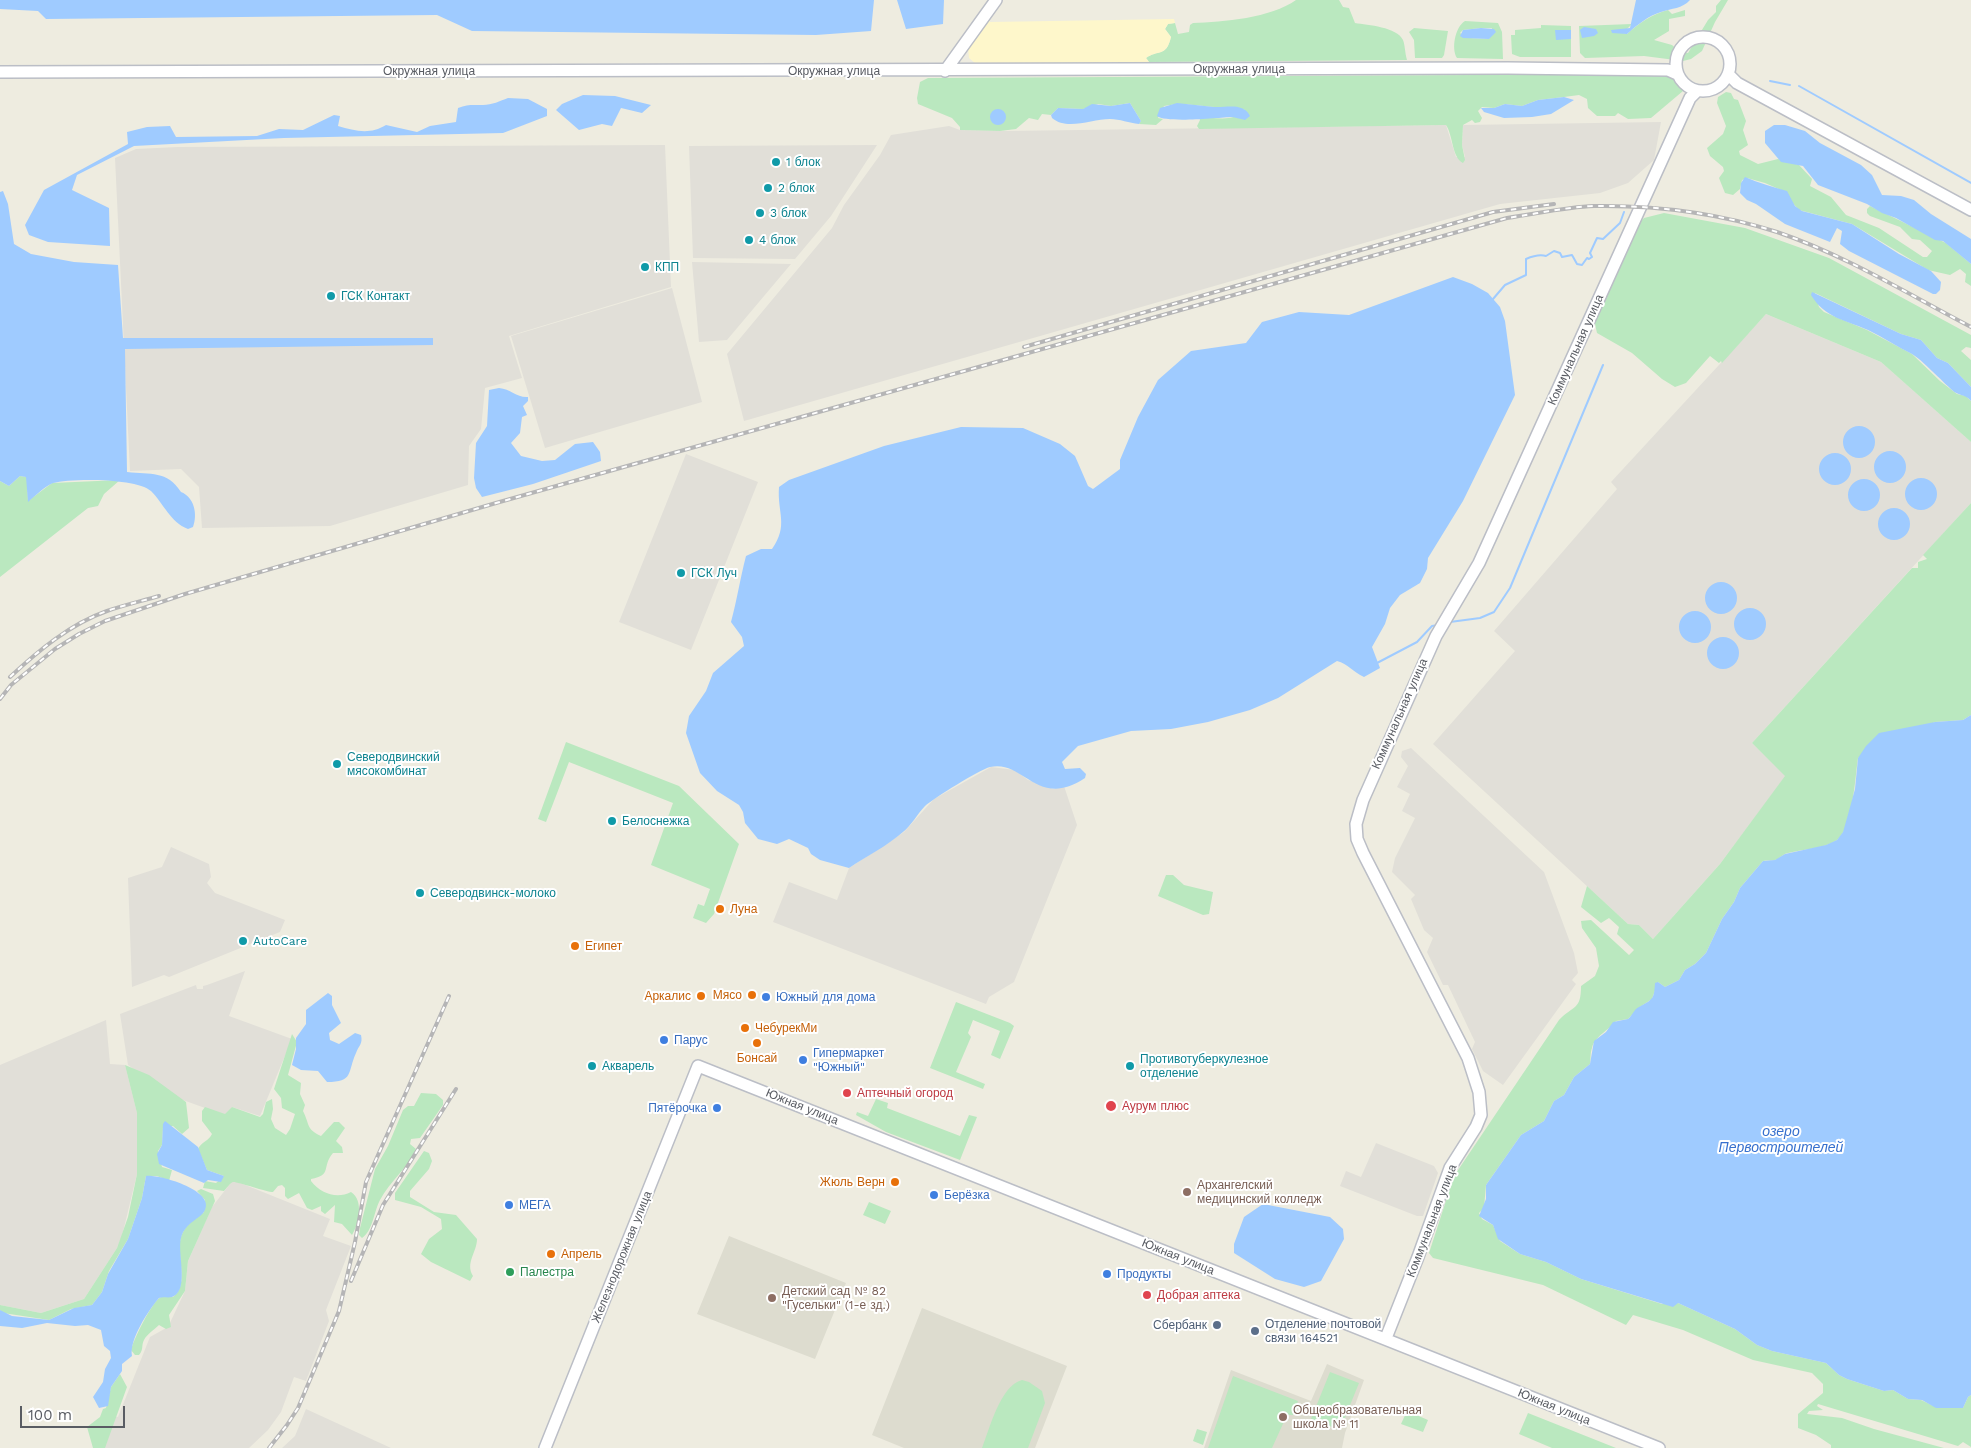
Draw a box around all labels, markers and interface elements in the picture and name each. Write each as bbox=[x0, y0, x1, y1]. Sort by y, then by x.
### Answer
street label: Окружная улица bbox=[1193, 62, 1285, 76]
street label: Окружная улица bbox=[383, 64, 475, 78]
street label: Окружная улица bbox=[788, 64, 880, 78]
place label: 1 блок bbox=[786, 155, 820, 169]
marker: 1 блок bbox=[770, 156, 782, 168]
place label: 2 блок bbox=[778, 181, 814, 195]
marker: 2 блок bbox=[762, 182, 774, 194]
place label: 3 блок bbox=[770, 206, 806, 220]
marker: 3 блок bbox=[754, 207, 766, 219]
place label: 4 блок bbox=[759, 233, 796, 247]
marker: 4 блок bbox=[743, 234, 755, 246]
place label: КПП bbox=[655, 260, 679, 274]
marker: КПП bbox=[639, 261, 651, 273]
place label: ГСК Контакт bbox=[341, 289, 410, 303]
marker: ГСК Контакт bbox=[325, 290, 337, 302]
street label: Коммунальная улица bbox=[1545, 292, 1607, 408]
place label: ГСК Луч bbox=[691, 566, 737, 580]
marker: ГСК Луч bbox=[675, 567, 687, 579]
street label: Коммунальная улица bbox=[1369, 656, 1431, 772]
place label: Северодвинский мясокомбинат bbox=[347, 750, 440, 778]
marker: Северодвинский мясокомбинат bbox=[331, 758, 343, 770]
place label: Белоснежка bbox=[622, 814, 689, 828]
marker: Белоснежка bbox=[606, 815, 618, 827]
place label: Северодвинск-молоко bbox=[430, 886, 556, 900]
marker: Северодвинск-молоко bbox=[414, 887, 426, 899]
place label: Луна bbox=[730, 902, 757, 916]
marker: Луна bbox=[714, 903, 726, 915]
place label: AutoCare bbox=[253, 934, 307, 948]
marker: AutoCare bbox=[237, 935, 249, 947]
place label: Египет bbox=[585, 939, 622, 953]
marker: Египет bbox=[569, 940, 581, 952]
place label: Мясо bbox=[713, 988, 742, 1002]
place label: Аркалис bbox=[644, 989, 691, 1003]
marker: Мясо bbox=[746, 989, 758, 1001]
marker: Аркалис bbox=[695, 990, 707, 1002]
place label: Южный для дома bbox=[776, 990, 875, 1004]
marker: Южный для дома bbox=[760, 991, 772, 1003]
place label: ЧебурекМи bbox=[755, 1021, 817, 1035]
marker: ЧебурекМи bbox=[739, 1022, 751, 1034]
place label: Парус bbox=[674, 1033, 708, 1047]
marker: Парус bbox=[658, 1034, 670, 1046]
marker: Бонсай bbox=[751, 1037, 763, 1049]
place label: Гипермаркет "Южный" bbox=[813, 1046, 884, 1074]
place label: Бонсай bbox=[737, 1051, 777, 1065]
place label: Противотуберкулезное отделение bbox=[1140, 1052, 1268, 1080]
marker: Гипермаркет "Южный" bbox=[797, 1054, 809, 1066]
place label: Акварель bbox=[602, 1059, 654, 1073]
marker: Акварель bbox=[586, 1060, 598, 1072]
marker: Противотуберкулезное отделение bbox=[1124, 1060, 1136, 1072]
street label: Южная улица bbox=[764, 1086, 840, 1128]
place label: Аптечный огород bbox=[857, 1086, 953, 1100]
marker: Аптечный огород bbox=[841, 1087, 853, 1099]
marker: Аурум плюс bbox=[1104, 1099, 1118, 1113]
place label: Аурум плюс bbox=[1122, 1099, 1189, 1113]
place label: Пятёрочка bbox=[648, 1101, 707, 1115]
marker: Пятёрочка bbox=[711, 1102, 723, 1114]
water label: озеро Первостроителей bbox=[1719, 1124, 1843, 1156]
street label: Коммунальная улица bbox=[1404, 1163, 1460, 1279]
place label: Жюль Верн bbox=[820, 1175, 885, 1189]
marker: Жюль Верн bbox=[889, 1176, 901, 1188]
place label: Архангелский медицинский колледж bbox=[1197, 1178, 1322, 1206]
marker: Архангелский медицинский колледж bbox=[1181, 1186, 1193, 1198]
place label: Берёзка bbox=[944, 1188, 990, 1202]
street label: Железнодорожная улица bbox=[589, 1189, 655, 1325]
marker: Берёзка bbox=[928, 1189, 940, 1201]
place label: МЕГА bbox=[519, 1198, 551, 1212]
marker: МЕГА bbox=[503, 1199, 515, 1211]
street label: Южная улица bbox=[1140, 1236, 1216, 1278]
place label: Апрель bbox=[561, 1247, 602, 1261]
marker: Апрель bbox=[545, 1248, 557, 1260]
place label: Палестра bbox=[520, 1265, 574, 1279]
marker: Палестра bbox=[504, 1266, 516, 1278]
place label: Продукты bbox=[1117, 1267, 1171, 1281]
marker: Продукты bbox=[1101, 1268, 1113, 1280]
place label: Детский сад № 82 "Гусельки" (1-е зд.) bbox=[782, 1284, 890, 1312]
place label: Добрая аптека bbox=[1157, 1288, 1240, 1302]
marker: Добрая аптека bbox=[1141, 1289, 1153, 1301]
marker: Детский сад № 82 "Гусельки" (1-е зд.) bbox=[766, 1292, 778, 1304]
place label: Отделение почтовой связи 164521 bbox=[1265, 1317, 1381, 1345]
place label: Сбербанк bbox=[1153, 1318, 1207, 1332]
marker: Сбербанк bbox=[1211, 1319, 1223, 1331]
marker: Отделение почтовой связи 164521 bbox=[1249, 1325, 1261, 1337]
street label: Южная улица bbox=[1516, 1386, 1592, 1428]
scale bar bbox=[22, 1396, 128, 1428]
place label: Общеобразовательная школа № 11 bbox=[1293, 1403, 1422, 1431]
text: 100 m bbox=[28, 1406, 72, 1424]
marker: Общеобразовательная школа № 11 bbox=[1277, 1411, 1289, 1423]

